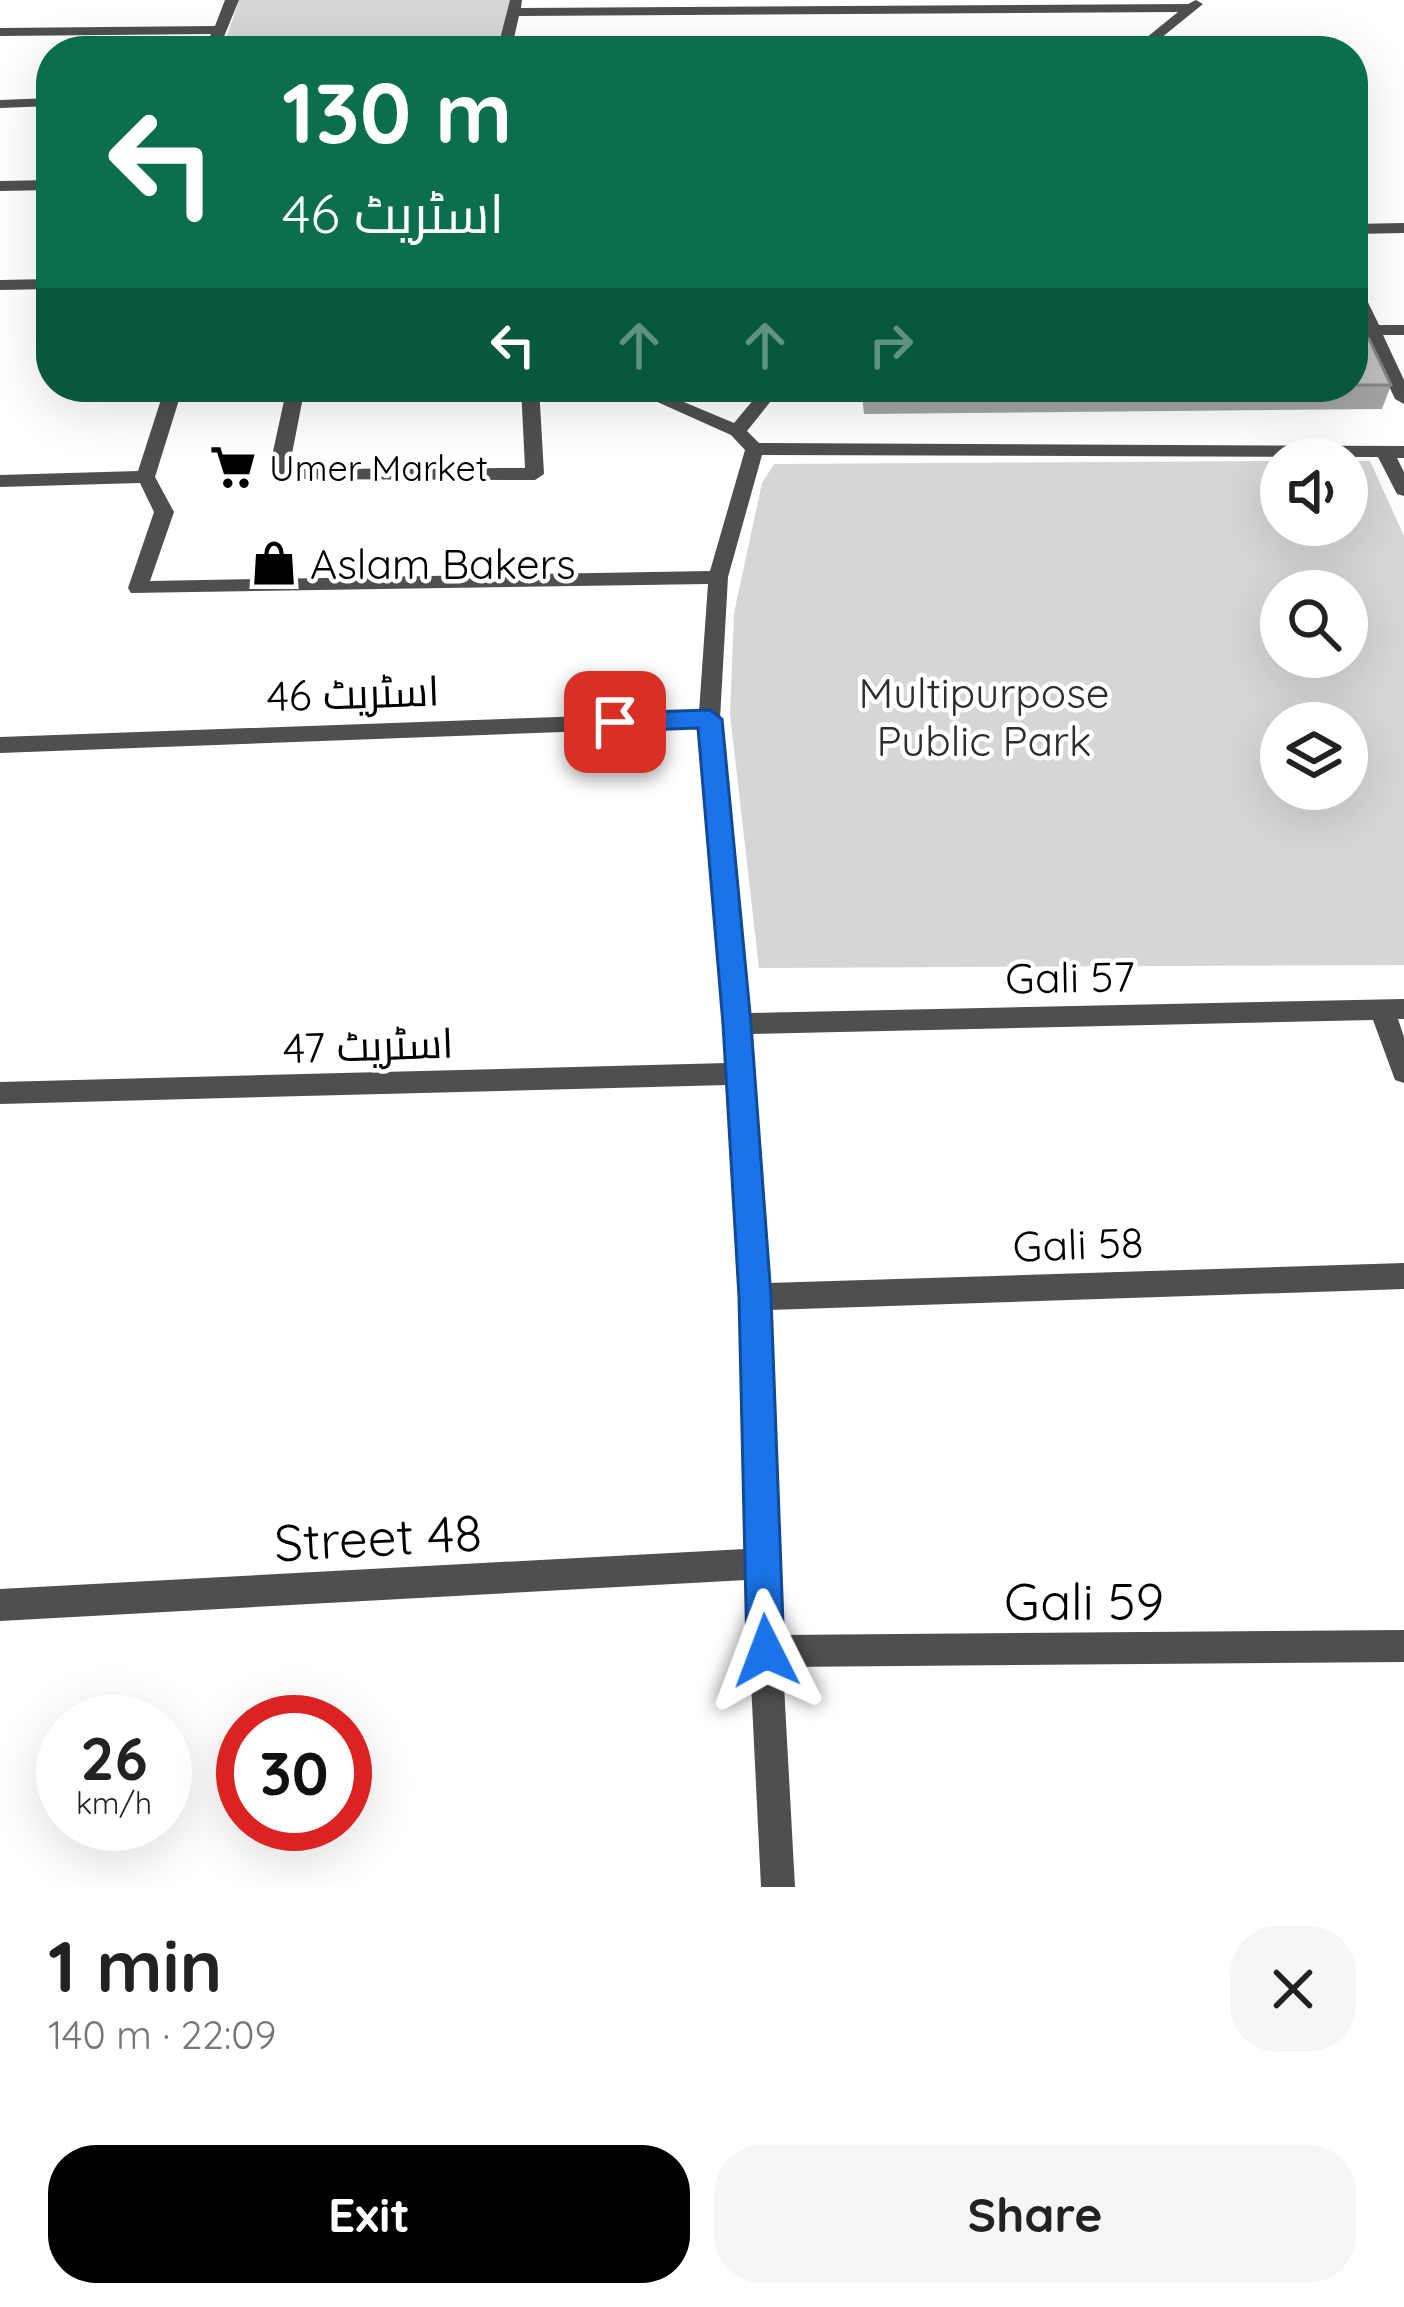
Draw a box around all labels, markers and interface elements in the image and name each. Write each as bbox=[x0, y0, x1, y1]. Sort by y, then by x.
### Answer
text: 130 m bbox=[282, 59, 512, 164]
icon: left bbox=[84, 84, 240, 240]
text: اسٹریٹ 46 bbox=[282, 179, 504, 247]
icon: left bbox=[480, 312, 546, 378]
icon: ahead bbox=[606, 312, 672, 378]
icon: ahead bbox=[732, 312, 798, 378]
icon: right bbox=[858, 312, 924, 378]
map controls bbox=[1260, 438, 1368, 810]
button: sound bbox=[1260, 438, 1368, 546]
supermarket icon: Umer Market bbox=[208, 442, 258, 492]
place label: Umer Market bbox=[269, 445, 488, 490]
place label: Aslam Bakers bbox=[310, 537, 576, 590]
shop icon: Aslam Bakers bbox=[249, 538, 299, 588]
button: search bbox=[1260, 570, 1368, 678]
street label: اسٹریٹ 46 bbox=[266, 664, 440, 722]
park label: Multipurpose Public Park bbox=[858, 666, 1110, 767]
pin bbox=[564, 671, 666, 773]
icon: arrive bbox=[582, 689, 648, 755]
button: layers bbox=[1260, 702, 1368, 810]
street label: Gali 57 bbox=[1005, 949, 1135, 1005]
street label: اسٹریٹ 47 bbox=[282, 1016, 454, 1074]
street label: Gali 58 bbox=[1012, 1215, 1144, 1273]
street label: Street 48 bbox=[273, 1500, 483, 1574]
street label: Gali 59 bbox=[1004, 1569, 1164, 1633]
position arrow bbox=[703, 1588, 829, 1714]
speed limit sign: 30 bbox=[216, 1695, 372, 1851]
text: 26 bbox=[80, 1720, 148, 1795]
text: km/h bbox=[76, 1784, 152, 1822]
text: 1 min bbox=[48, 1920, 222, 2010]
button: close bbox=[1230, 1926, 1356, 2052]
text: 140 m · 22:09 bbox=[48, 2010, 276, 2059]
button: Exit bbox=[48, 2145, 690, 2283]
button: Share bbox=[714, 2145, 1356, 2283]

